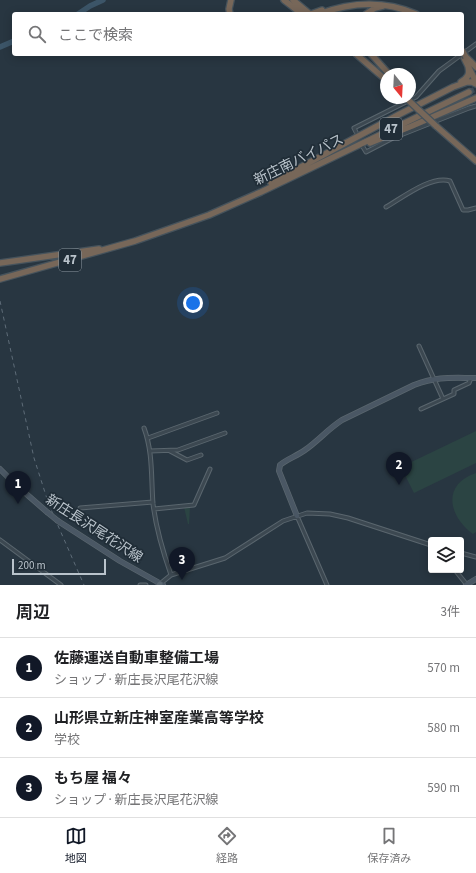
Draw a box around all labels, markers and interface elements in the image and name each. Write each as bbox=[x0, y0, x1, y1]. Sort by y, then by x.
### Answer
search box bbox=[12, 12, 464, 56]
icon: search bbox=[26, 23, 48, 45]
text: ここで検索 bbox=[58, 25, 133, 46]
north arrow bbox=[380, 68, 416, 104]
road number: 47 bbox=[380, 118, 402, 140]
street label: 新庄南バイパス bbox=[251, 130, 347, 190]
road number: 47 bbox=[59, 249, 81, 271]
your location bbox=[183, 293, 203, 313]
pin: 2 bbox=[386, 452, 412, 485]
pin: 1 bbox=[5, 471, 31, 504]
street label: 新庄長沢尾花沢線 bbox=[42, 490, 146, 568]
map controls bbox=[428, 537, 464, 573]
button: layers bbox=[428, 537, 464, 573]
pin: 3 bbox=[169, 547, 195, 580]
scale bar bbox=[12, 557, 106, 576]
text: 200 m bbox=[18, 558, 46, 573]
text: 周辺 bbox=[16, 601, 50, 625]
text: 3件 bbox=[441, 603, 460, 621]
text: 佐藤運送自動車整備工場 bbox=[54, 648, 219, 669]
text: 1 bbox=[26, 659, 32, 677]
text: 570 m bbox=[427, 659, 460, 677]
text: ショップ · 新庄長沢尾花沢線 bbox=[54, 671, 218, 689]
text: 山形県立新庄神室産業高等学校 bbox=[54, 708, 264, 729]
text: 2 bbox=[26, 719, 32, 737]
text: 580 m bbox=[427, 719, 460, 737]
text: 学校 bbox=[54, 731, 80, 749]
text: もち屋 福々 bbox=[54, 768, 132, 789]
text: 3 bbox=[26, 779, 32, 797]
text: 590 m bbox=[427, 779, 460, 797]
text: ショップ · 新庄長沢尾花沢線 bbox=[54, 791, 218, 809]
tab: 地図 bbox=[65, 825, 87, 866]
tab: 経路 bbox=[216, 825, 238, 866]
tab: 保存済み bbox=[367, 825, 411, 866]

